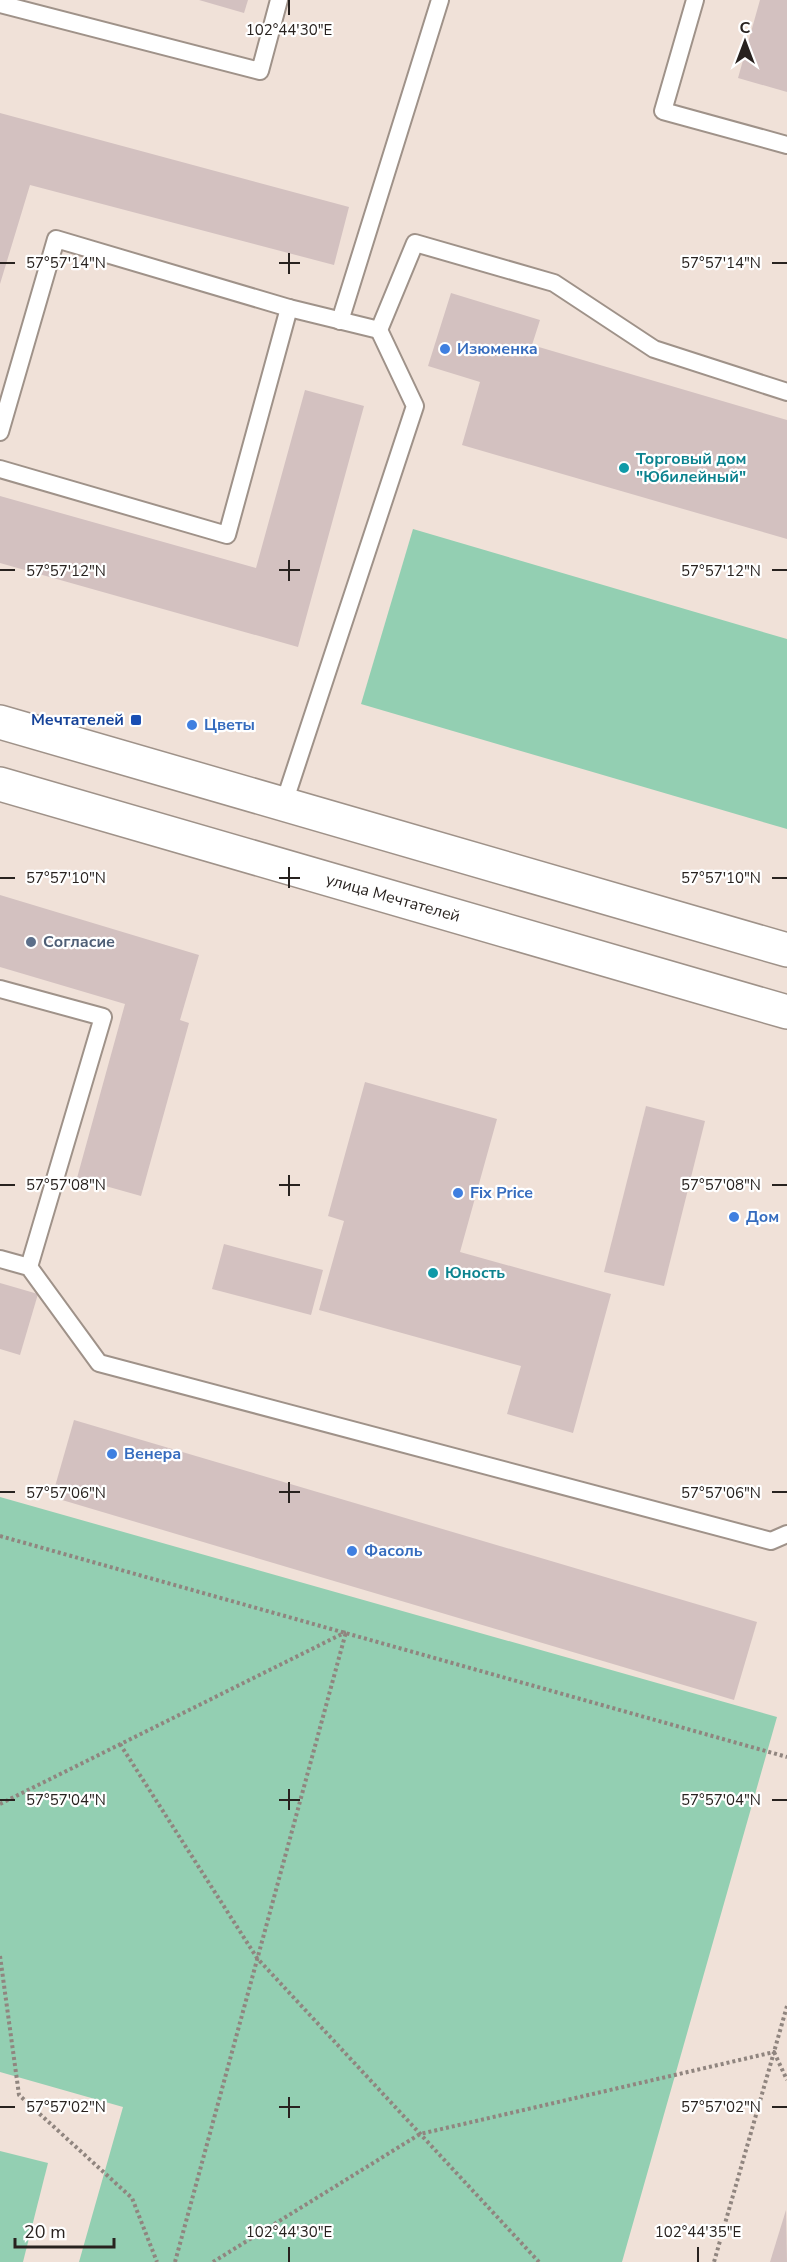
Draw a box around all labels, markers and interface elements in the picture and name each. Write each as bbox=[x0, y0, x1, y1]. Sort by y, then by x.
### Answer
north arrow bbox=[715, 12, 775, 72]
text: С bbox=[740, 17, 751, 39]
text: 102°44'30"E bbox=[246, 20, 332, 40]
text: 57°57'14"N bbox=[26, 253, 106, 273]
text: 57°57'14"N bbox=[681, 253, 761, 273]
place label: Изюменка bbox=[457, 338, 538, 360]
marker: Изюменка bbox=[438, 342, 452, 356]
place label: Торговый дом "Юбилейный" bbox=[636, 448, 746, 488]
marker: Торговый дом "Юбилейный" bbox=[617, 461, 631, 475]
text: 57°57'12"N bbox=[26, 561, 106, 581]
text: 57°57'12"N bbox=[681, 561, 761, 581]
place label: Мечтателей bbox=[31, 709, 124, 731]
marker: Мечтателей bbox=[129, 713, 143, 727]
place label: Цветы bbox=[204, 714, 255, 736]
marker: Цветы bbox=[185, 718, 199, 732]
text: 57°57'10"N bbox=[26, 868, 106, 888]
street label: улица Мечтателей bbox=[323, 868, 463, 928]
text: 57°57'10"N bbox=[681, 868, 761, 888]
place label: Согласие bbox=[43, 931, 115, 953]
marker: Согласие bbox=[24, 935, 38, 949]
text: 57°57'08"N bbox=[26, 1175, 106, 1195]
text: 57°57'08"N bbox=[681, 1175, 761, 1195]
place label: Fix Price bbox=[470, 1182, 533, 1204]
marker: Fix Price bbox=[451, 1186, 465, 1200]
place label: Дом bbox=[746, 1206, 779, 1228]
marker: Дом bbox=[727, 1210, 741, 1224]
place label: Юность bbox=[445, 1262, 505, 1284]
marker: Юность bbox=[426, 1266, 440, 1280]
place label: Венера bbox=[124, 1443, 181, 1465]
marker: Венера bbox=[105, 1447, 119, 1461]
text: 57°57'06"N bbox=[26, 1483, 106, 1503]
text: 57°57'06"N bbox=[681, 1483, 761, 1503]
place label: Фасоль bbox=[364, 1540, 423, 1562]
marker: Фасоль bbox=[345, 1544, 359, 1558]
text: 57°57'04"N bbox=[26, 1790, 106, 1810]
text: 57°57'04"N bbox=[681, 1790, 761, 1810]
text: 57°57'02"N bbox=[26, 2097, 106, 2117]
text: 57°57'02"N bbox=[681, 2097, 761, 2117]
scale bar bbox=[15, 2211, 114, 2249]
text: 20 m bbox=[24, 2220, 66, 2244]
text: 102°44'30"E bbox=[246, 2222, 332, 2242]
text: 102°44'35"E bbox=[655, 2222, 741, 2242]

